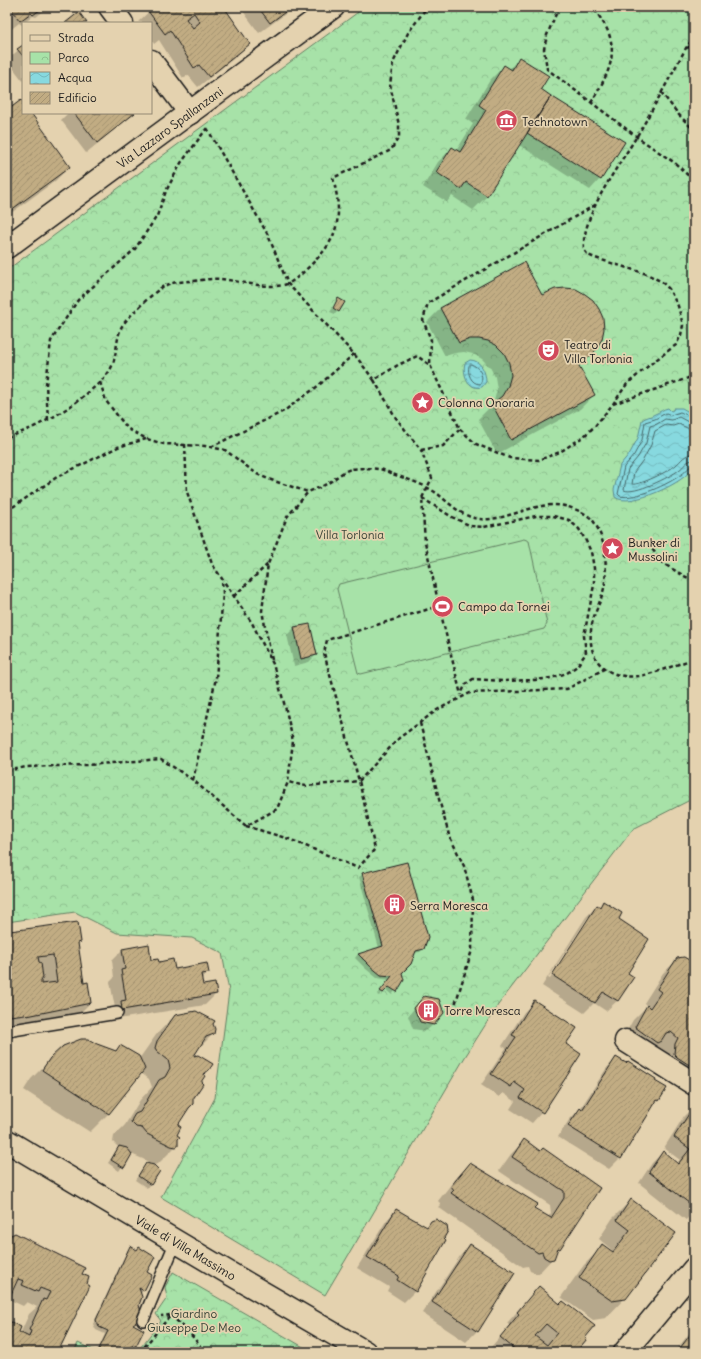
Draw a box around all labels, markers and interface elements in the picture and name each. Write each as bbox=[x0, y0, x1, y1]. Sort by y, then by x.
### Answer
legend bbox=[22, 22, 152, 114]
text: Strada bbox=[58, 30, 94, 45]
text: Parco bbox=[58, 50, 90, 65]
text: Acqua bbox=[58, 70, 92, 85]
street label: Via Lazzaro Spallanzani bbox=[114, 83, 226, 171]
text: Edificio bbox=[58, 90, 97, 105]
museum icon: Technotown bbox=[494, 108, 520, 134]
place label: Technotown bbox=[522, 114, 588, 129]
place label: Teatro di Villa Torlonia bbox=[564, 337, 632, 366]
theatre icon: Teatro di Villa Torlonia bbox=[536, 338, 562, 364]
place icon: Colonna Onoraria bbox=[409, 389, 435, 415]
place label: Colonna Onoraria bbox=[438, 395, 535, 410]
park label: Villa Torlonia bbox=[316, 527, 384, 542]
place label: Bunker di Mussolini bbox=[628, 535, 680, 564]
place icon: Bunker di Mussolini bbox=[600, 536, 626, 562]
sports icon: Campo da Tornei bbox=[429, 593, 455, 619]
place label: Campo da Tornei bbox=[458, 599, 550, 614]
building icon: Serra Moresca bbox=[382, 892, 408, 918]
place label: Serra Moresca bbox=[410, 898, 488, 913]
building icon: Torre Moresca bbox=[416, 997, 442, 1023]
place label: Torre Moresca bbox=[444, 1003, 521, 1018]
street label: Viale di Villa Massimo bbox=[133, 1212, 239, 1283]
park label: Giardino Giuseppe De Meo bbox=[147, 1306, 241, 1335]

